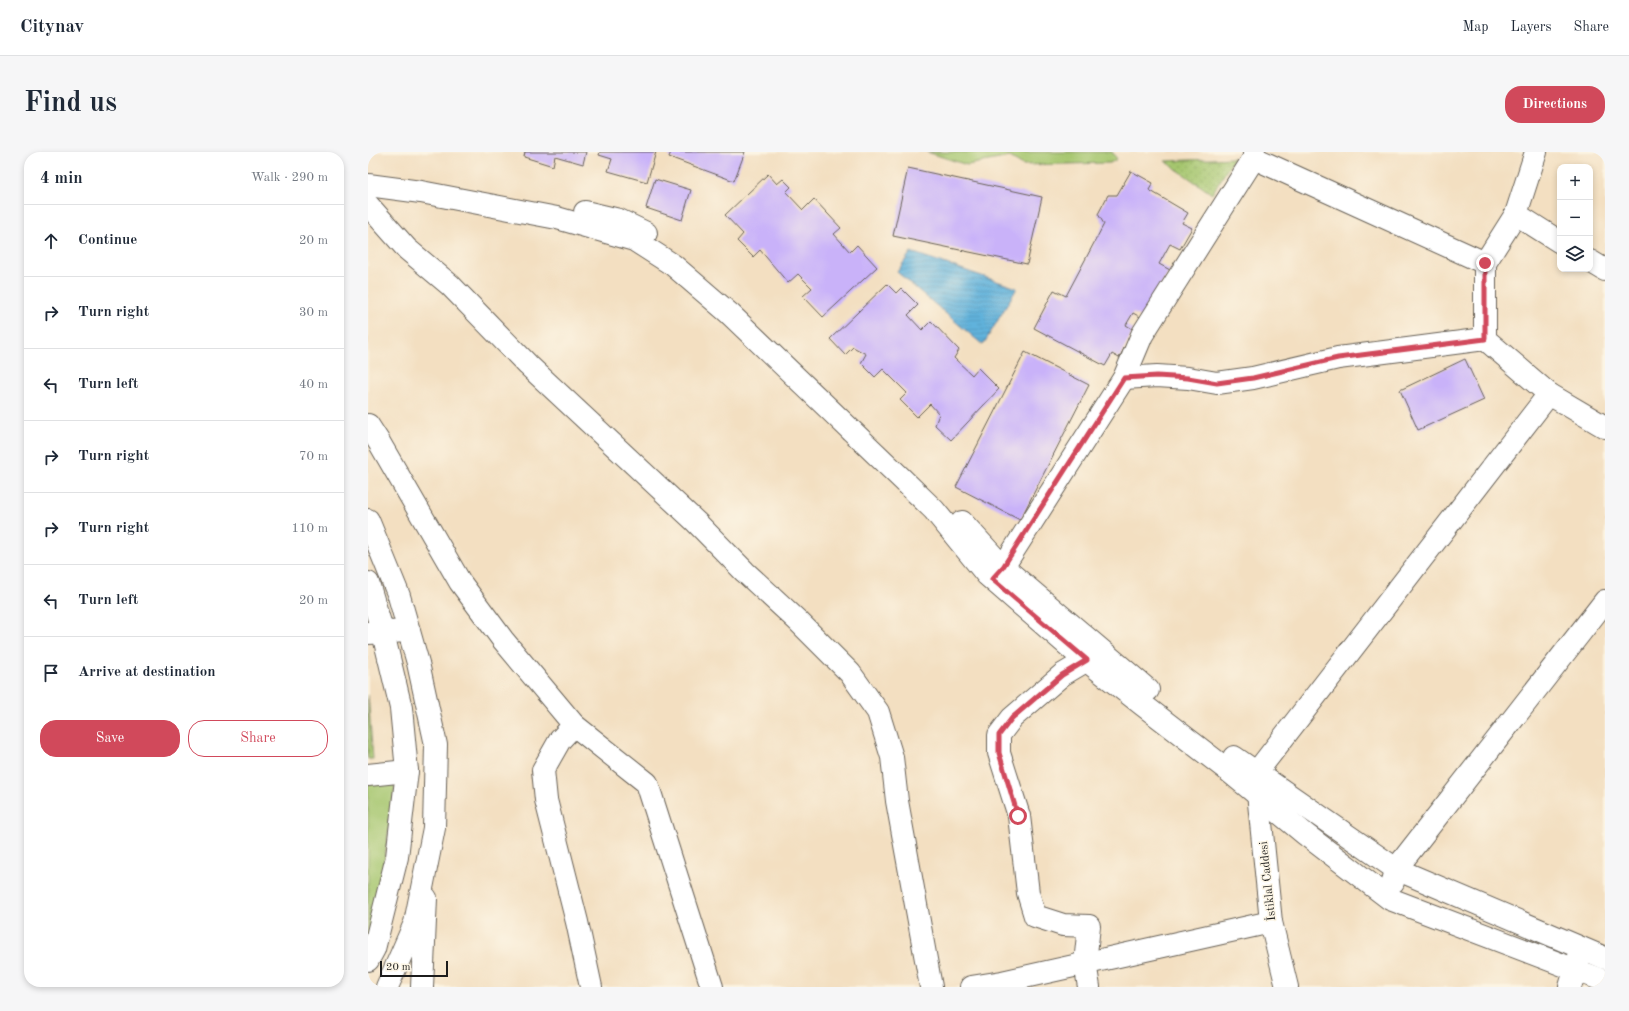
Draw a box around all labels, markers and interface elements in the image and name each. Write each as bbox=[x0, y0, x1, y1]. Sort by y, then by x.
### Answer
text: Citynav bbox=[20, 18, 84, 37]
text: Map bbox=[1463, 20, 1489, 34]
text: Layers bbox=[1511, 20, 1552, 34]
text: Share bbox=[1574, 20, 1609, 34]
button: Directions bbox=[1505, 86, 1605, 123]
text: Find us bbox=[24, 90, 117, 118]
map controls bbox=[1557, 164, 1593, 272]
button: + bbox=[1557, 164, 1593, 200]
text: 4 min bbox=[40, 170, 83, 187]
text: Walk · 290 m bbox=[251, 171, 328, 184]
button: − bbox=[1557, 200, 1593, 236]
icon: ahead bbox=[40, 230, 62, 252]
text: Continue bbox=[78, 233, 137, 248]
text: 20 m bbox=[299, 234, 328, 247]
button: layers bbox=[1557, 236, 1593, 272]
route end bbox=[1476, 254, 1494, 272]
icon: right bbox=[40, 302, 62, 324]
text: Turn right bbox=[78, 305, 149, 320]
text: 30 m bbox=[299, 306, 328, 319]
icon: left bbox=[40, 374, 62, 396]
text: Turn left bbox=[78, 377, 138, 392]
text: 40 m bbox=[299, 378, 328, 391]
icon: right bbox=[40, 446, 62, 468]
text: Turn right bbox=[78, 449, 149, 464]
text: 70 m bbox=[299, 450, 328, 463]
icon: right bbox=[40, 518, 62, 540]
text: Turn right bbox=[78, 521, 149, 536]
text: 110 m bbox=[291, 522, 328, 535]
icon: left bbox=[40, 590, 62, 612]
text: Turn left bbox=[78, 593, 138, 608]
text: 20 m bbox=[299, 594, 328, 607]
icon: arrive bbox=[40, 662, 62, 684]
text: Arrive at destination bbox=[78, 665, 216, 680]
button: Save bbox=[40, 720, 180, 757]
button: Share bbox=[188, 720, 328, 757]
route start bbox=[1009, 807, 1027, 825]
street label: İstiklal Caddesi bbox=[1254, 841, 1278, 922]
scale bar bbox=[380, 959, 448, 978]
text: 20 m bbox=[386, 962, 411, 973]

